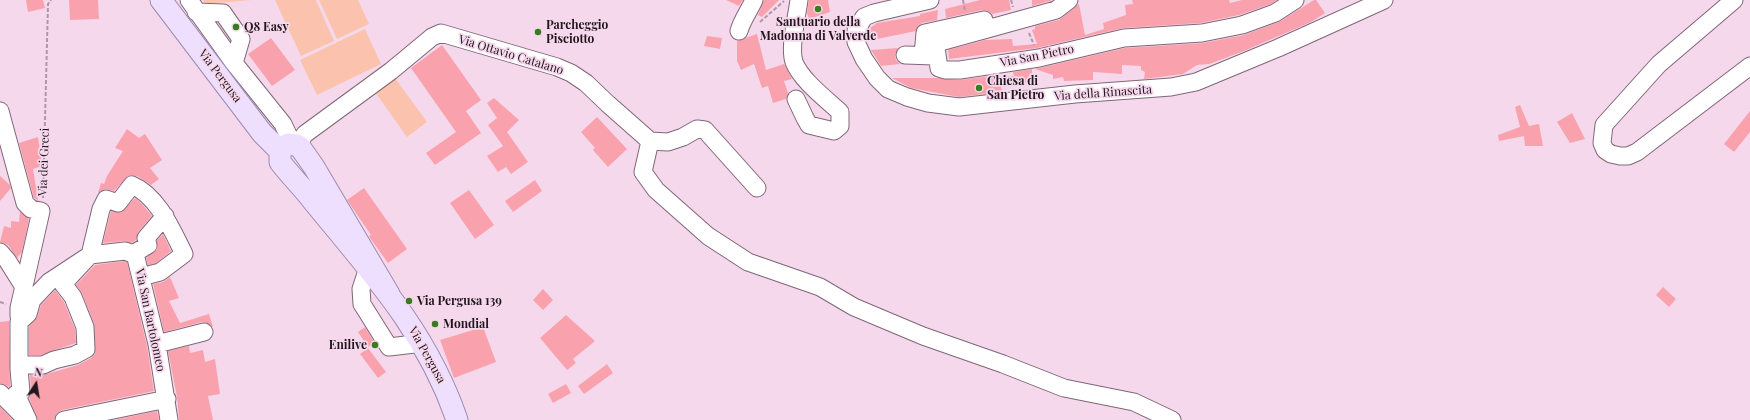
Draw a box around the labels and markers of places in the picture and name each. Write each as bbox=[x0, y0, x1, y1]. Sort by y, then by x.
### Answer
marker: Santuario della Madonna di Valverde bbox=[813, 4, 823, 14]
place label: Santuario della Madonna di Valverde bbox=[760, 15, 876, 43]
place label: Parcheggio Pisciotto bbox=[546, 18, 608, 46]
place label: Q8 Easy bbox=[244, 20, 289, 34]
marker: Q8 Easy bbox=[231, 22, 241, 32]
marker: Parcheggio Pisciotto bbox=[533, 27, 543, 37]
place label: Chiesa di San Pietro bbox=[987, 74, 1044, 102]
marker: Chiesa di San Pietro bbox=[974, 83, 984, 93]
place label: Via Pergusa 139 bbox=[417, 294, 502, 308]
marker: Via Pergusa 139 bbox=[404, 296, 414, 306]
place label: Mondial bbox=[443, 317, 489, 331]
marker: Mondial bbox=[430, 319, 440, 329]
place label: Enilive bbox=[329, 338, 367, 352]
marker: Enilive bbox=[370, 340, 380, 350]

